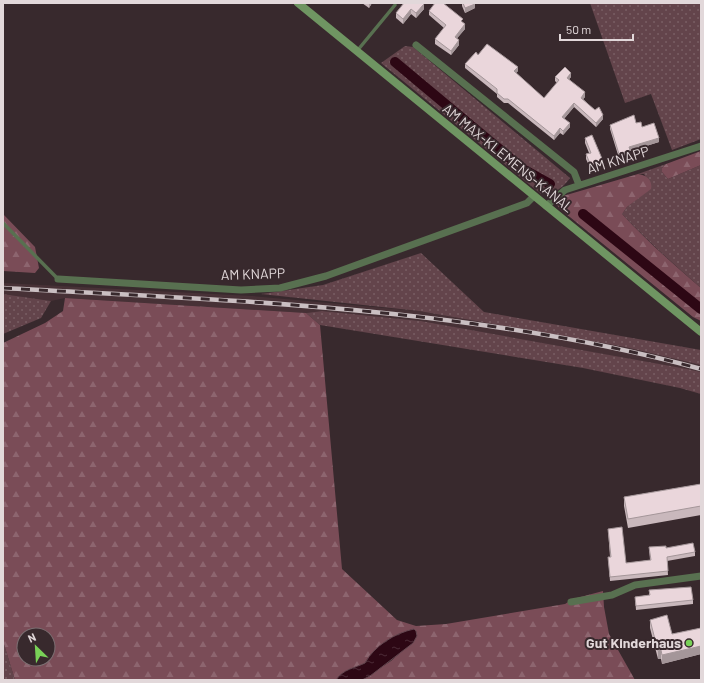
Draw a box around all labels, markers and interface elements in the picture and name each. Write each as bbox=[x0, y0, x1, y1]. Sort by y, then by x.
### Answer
scale bar bbox=[560, 16, 633, 42]
text: 50 m bbox=[566, 22, 591, 36]
street label: AM MAX-KLEMENS-KANAL bbox=[440, 100, 577, 216]
street label: AM KNAPP bbox=[585, 142, 651, 177]
street label: AM KNAPP bbox=[221, 264, 285, 283]
north arrow bbox=[16, 627, 56, 667]
text: N bbox=[25, 630, 38, 645]
place label: Gut Kinderhaus bbox=[586, 634, 681, 651]
marker: Gut Kinderhaus bbox=[684, 638, 694, 648]

